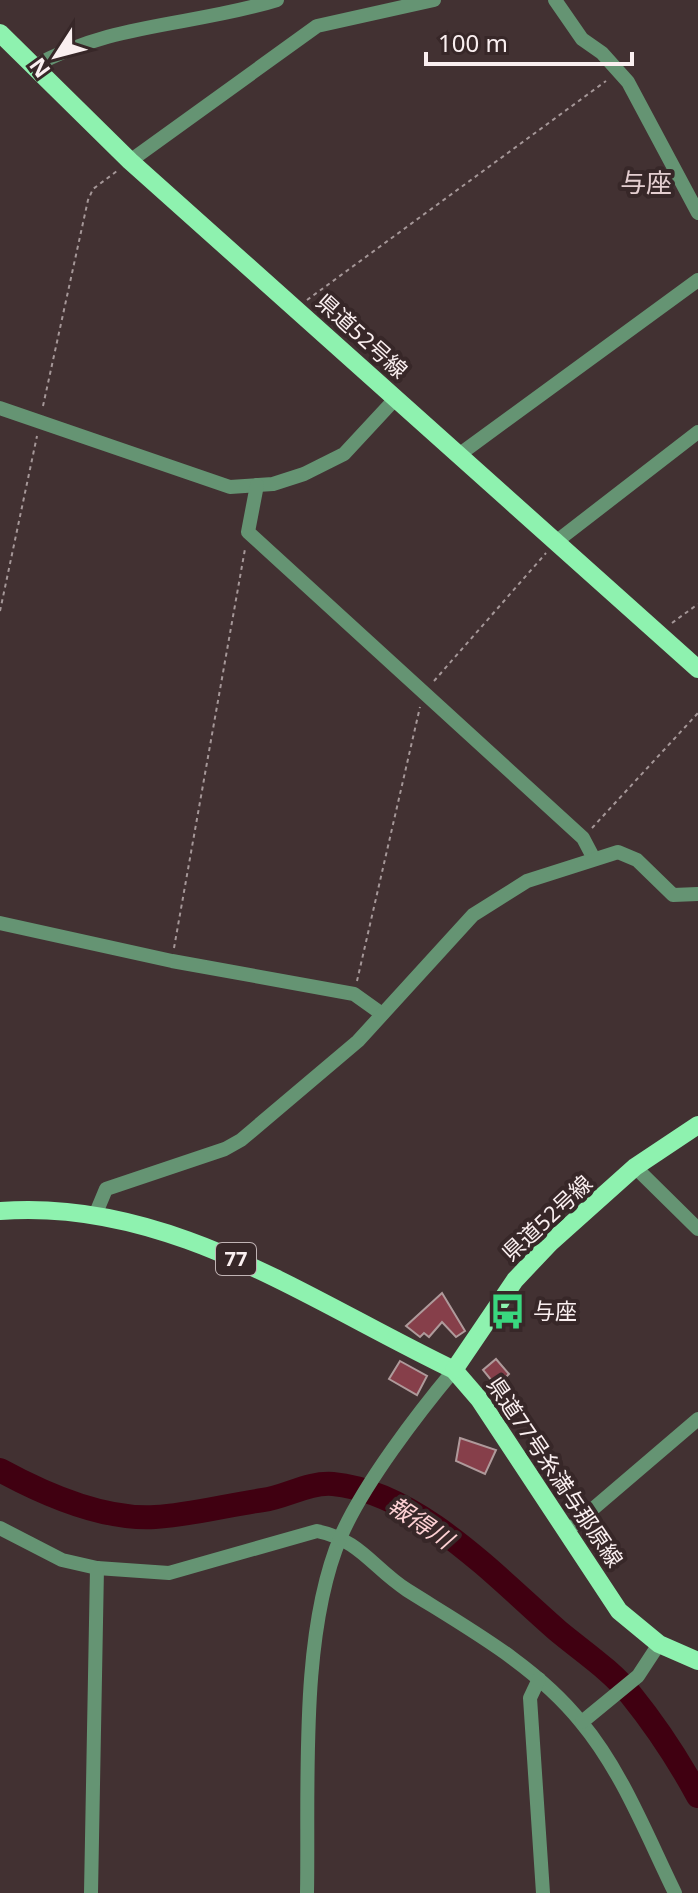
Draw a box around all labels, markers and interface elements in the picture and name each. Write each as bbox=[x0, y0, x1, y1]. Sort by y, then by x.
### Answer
north arrow bbox=[16, 16, 96, 96]
scale bar bbox=[426, 16, 632, 66]
text: 100 m bbox=[438, 26, 508, 59]
text: N bbox=[22, 52, 56, 84]
district label: 与座 bbox=[620, 164, 672, 200]
street label: 県道52号線 bbox=[311, 286, 415, 384]
street label: 県道52号線 bbox=[495, 1168, 598, 1267]
road number: 77 bbox=[216, 1243, 256, 1275]
bus stop icon: 与座 bbox=[488, 1292, 526, 1330]
place label: 与座 bbox=[533, 1295, 577, 1325]
street label: 県道77号糸満与那原線 bbox=[481, 1371, 631, 1572]
water label: 報得川 bbox=[382, 1488, 462, 1557]

